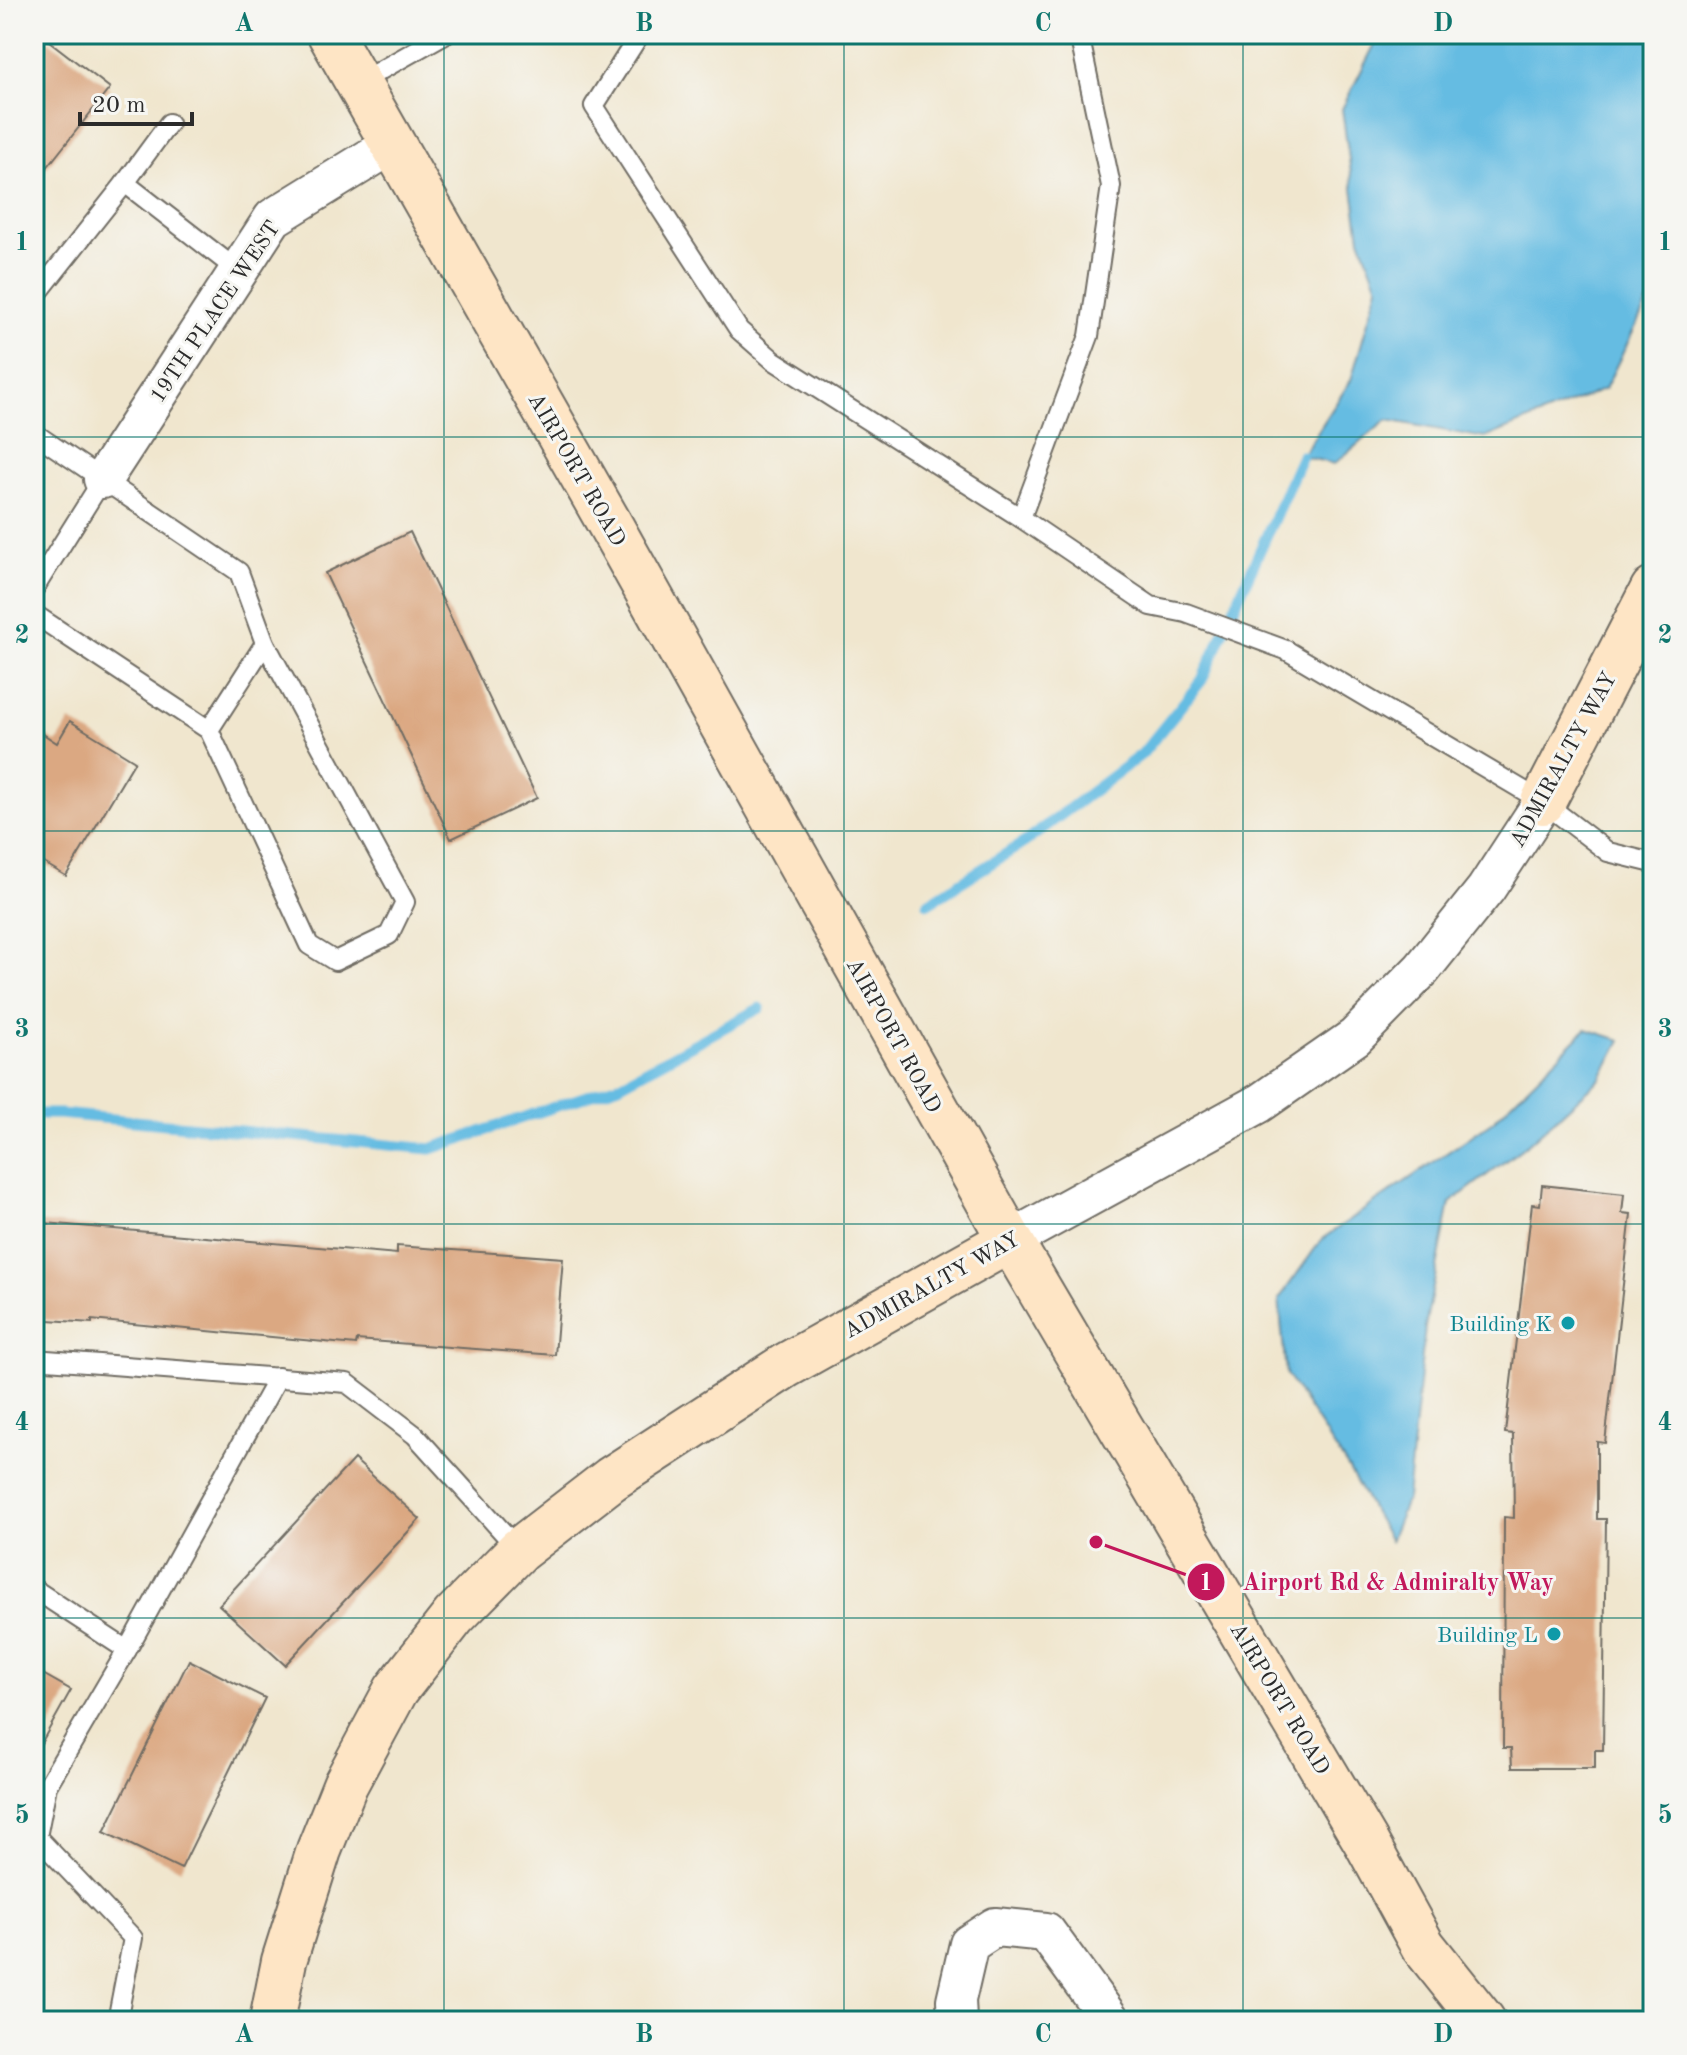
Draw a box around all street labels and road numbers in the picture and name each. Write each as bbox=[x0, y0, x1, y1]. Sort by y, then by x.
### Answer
street label: 19TH PLACE WEST bbox=[147, 217, 285, 407]
street label: AIRPORT ROAD bbox=[523, 390, 629, 550]
street label: ADMIRALTY WAY bbox=[1506, 669, 1621, 851]
street label: AIRPORT ROAD bbox=[842, 955, 945, 1117]
street label: ADMIRALTY WAY bbox=[841, 1228, 1023, 1343]
street label: AIRPORT ROAD bbox=[1225, 1619, 1333, 1779]

